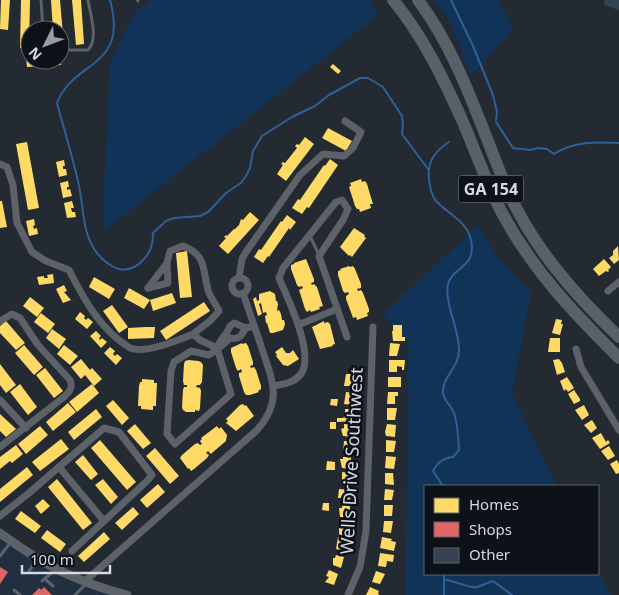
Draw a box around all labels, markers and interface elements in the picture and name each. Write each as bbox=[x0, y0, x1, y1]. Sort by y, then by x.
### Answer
north arrow bbox=[20, 20, 70, 70]
text: N bbox=[24, 43, 46, 65]
road number: GA 154 bbox=[458, 175, 524, 202]
street label: Wells Drive Southwest bbox=[334, 366, 368, 555]
legend bbox=[424, 485, 599, 575]
text: Homes bbox=[469, 494, 519, 514]
text: Shops bbox=[469, 519, 512, 539]
scale bar bbox=[22, 542, 110, 574]
text: Other bbox=[469, 544, 510, 564]
text: 100 m bbox=[30, 549, 74, 569]

